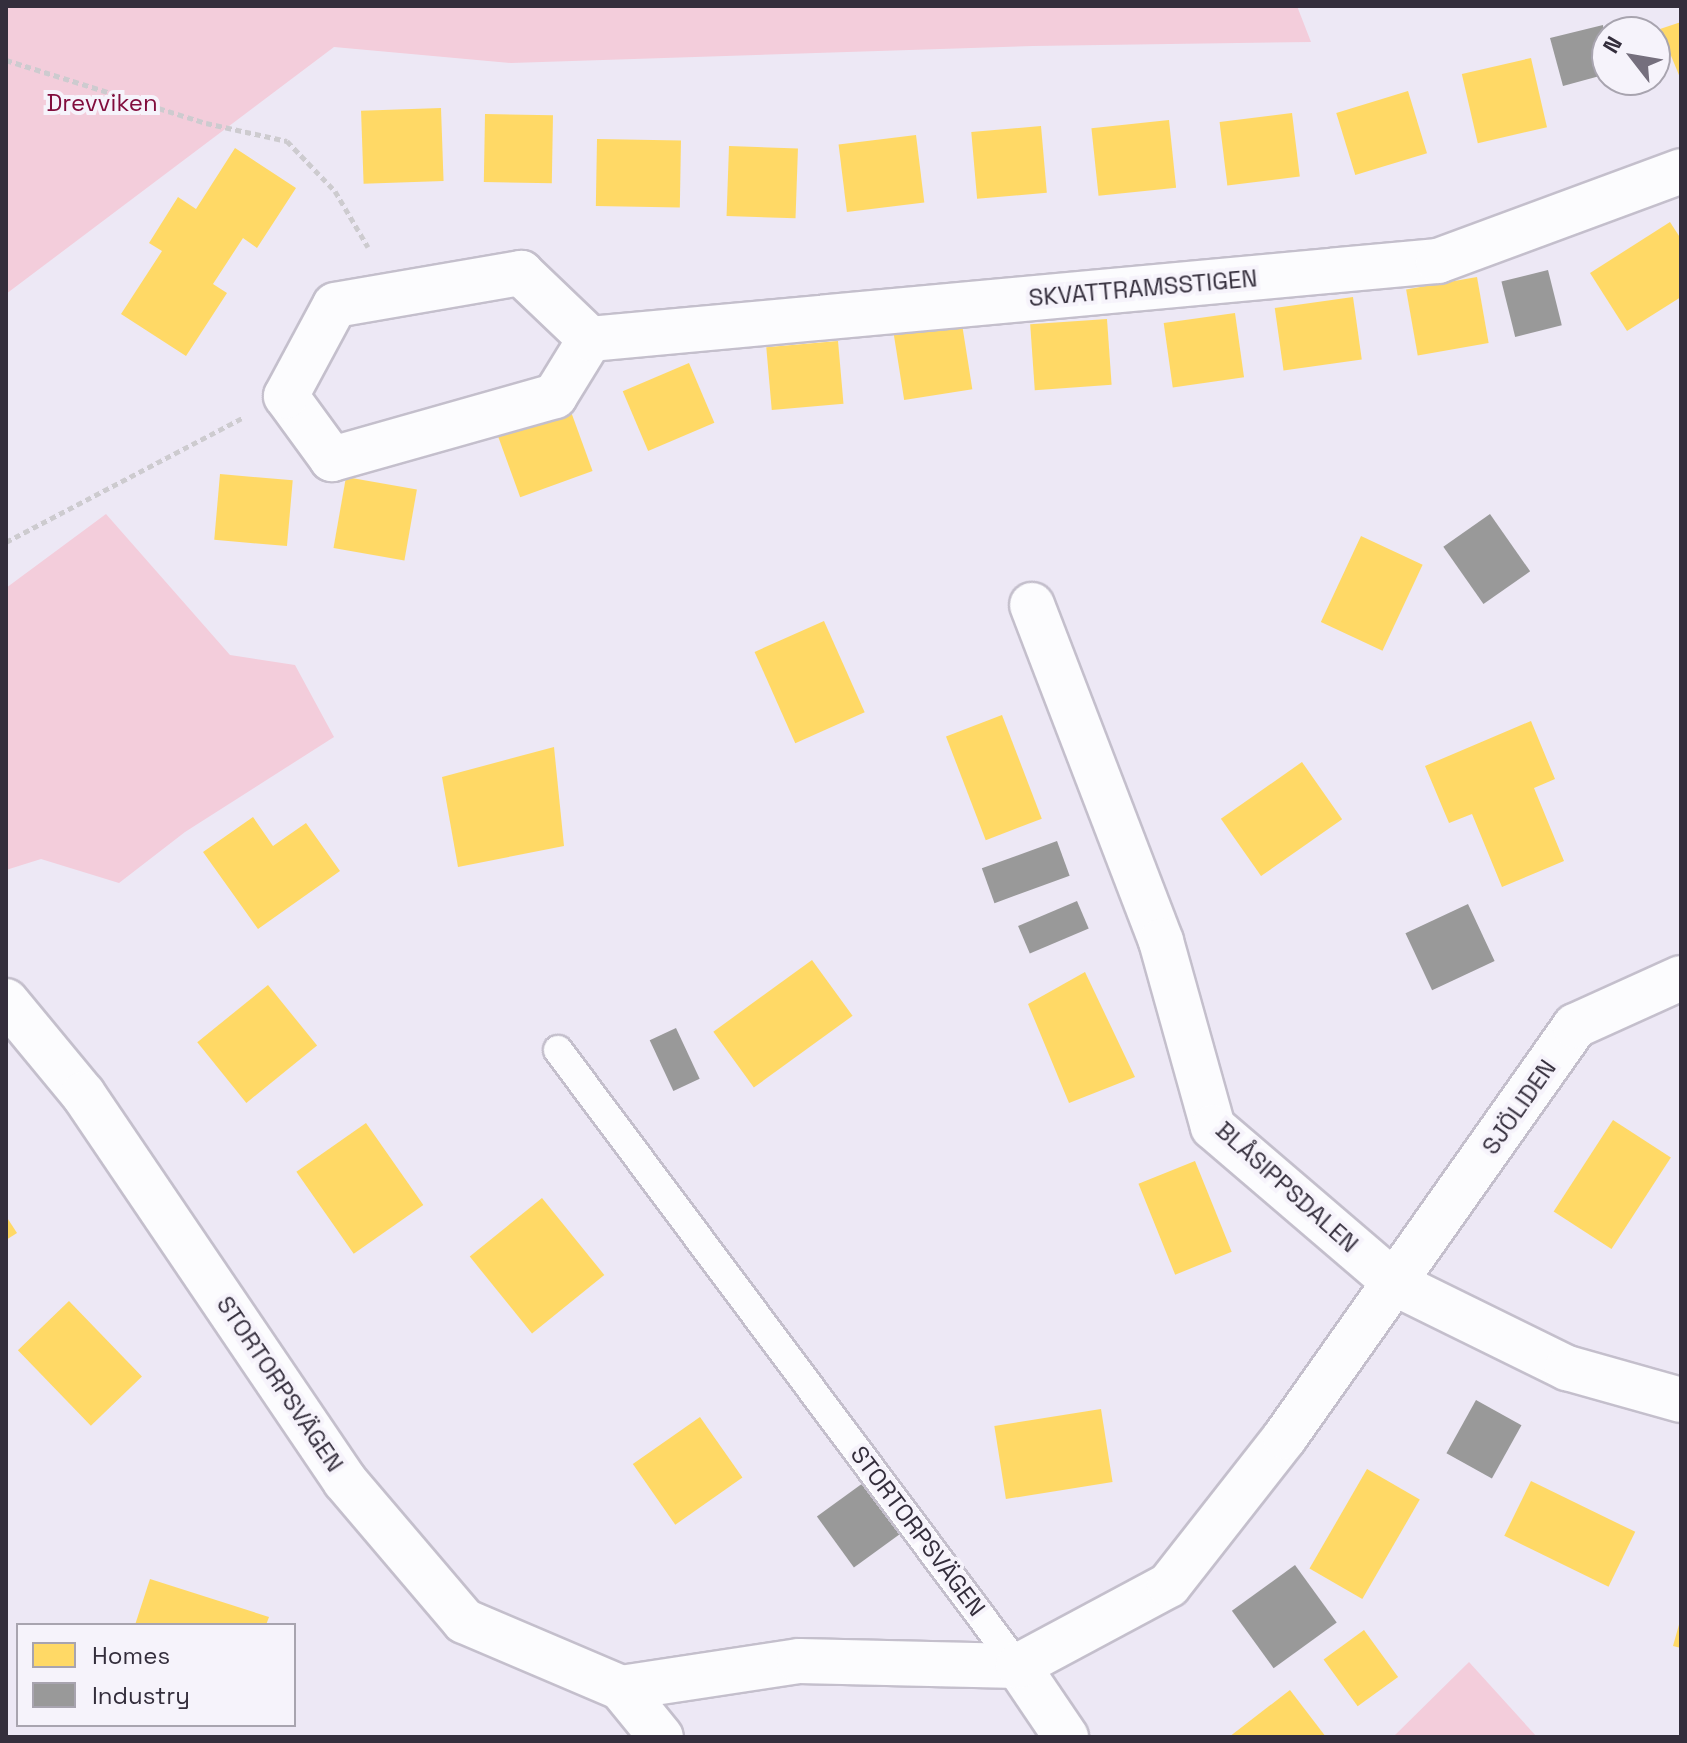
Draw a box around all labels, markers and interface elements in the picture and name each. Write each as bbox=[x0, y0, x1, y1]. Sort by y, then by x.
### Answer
north arrow bbox=[1591, 16, 1671, 96]
text: N bbox=[1596, 31, 1628, 58]
park label: Drevviken bbox=[46, 89, 158, 117]
street label: SKVATTRAMSSTIGEN bbox=[1027, 264, 1259, 312]
street label: SJÖLIDEN bbox=[1476, 1054, 1562, 1160]
street label: BLÅSIPPSDALEN bbox=[1210, 1116, 1364, 1258]
street label: STORTORPSVÄGEN bbox=[211, 1291, 349, 1477]
street label: STORTORPSVÄGEN bbox=[845, 1440, 991, 1622]
legend bbox=[16, 1623, 296, 1727]
text: Homes bbox=[92, 1640, 170, 1671]
text: Industry bbox=[92, 1680, 190, 1711]

